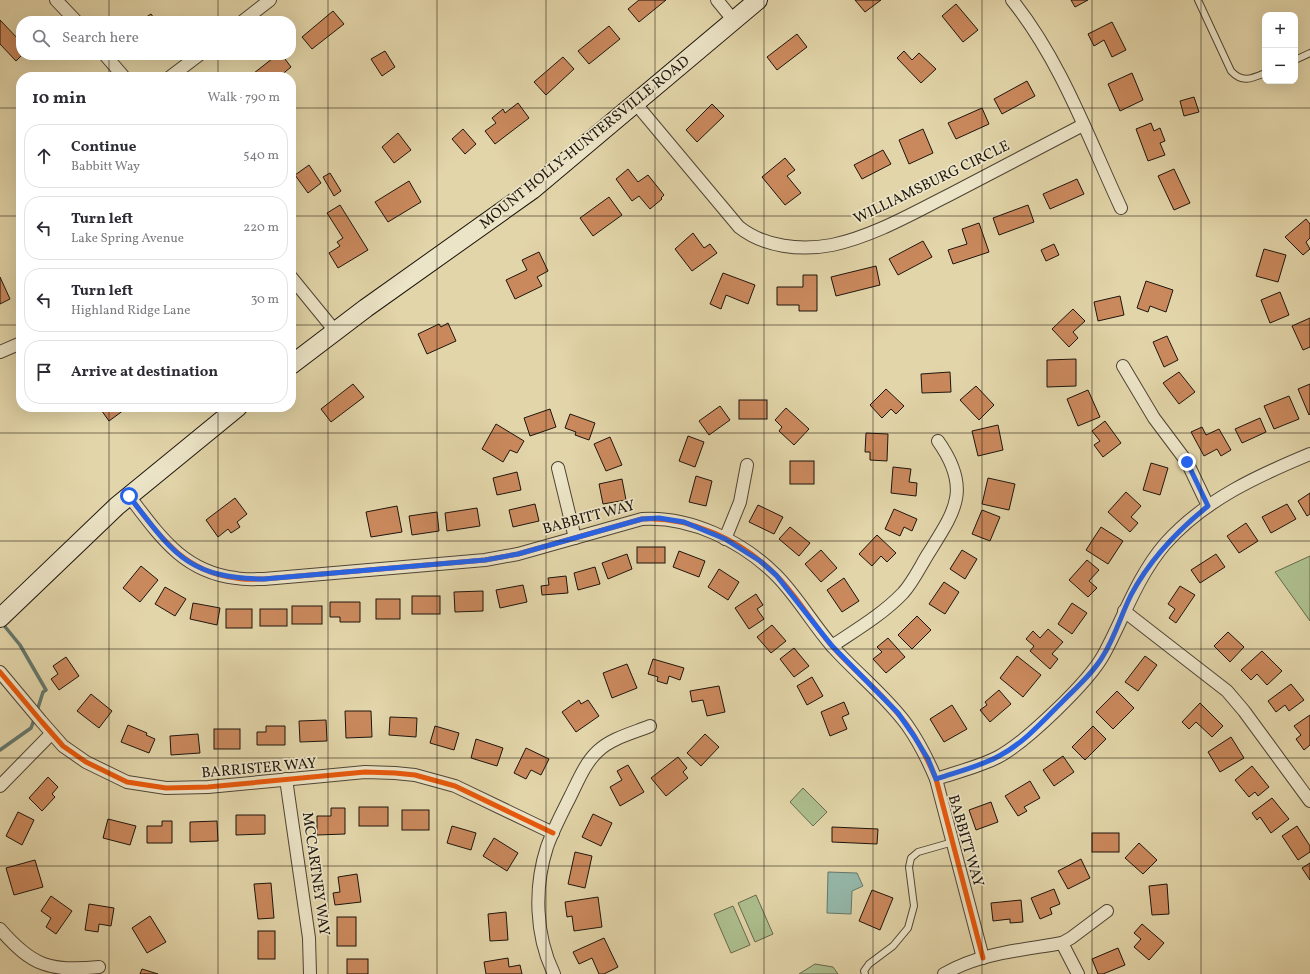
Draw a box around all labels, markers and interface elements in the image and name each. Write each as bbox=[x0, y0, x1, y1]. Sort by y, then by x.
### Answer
map controls bbox=[1262, 12, 1298, 84]
button: + bbox=[1262, 12, 1298, 48]
search box bbox=[16, 16, 296, 60]
icon: search bbox=[30, 27, 52, 49]
text: Search here bbox=[62, 28, 139, 49]
button: − bbox=[1262, 48, 1298, 84]
street label: MOUNT HOLLY-HUNTERSVILLE ROAD bbox=[475, 51, 695, 235]
text: 10 min bbox=[32, 87, 86, 110]
text: Walk · 790 m bbox=[208, 89, 280, 107]
street label: WILLIAMSBURG CIRCLE bbox=[850, 136, 1014, 230]
text: Continue bbox=[71, 137, 136, 158]
icon: ahead bbox=[33, 145, 55, 167]
text: 540 m bbox=[243, 147, 279, 165]
text: Babbitt Way bbox=[71, 158, 140, 176]
text: Turn left bbox=[71, 209, 133, 230]
icon: left bbox=[33, 217, 55, 239]
text: 220 m bbox=[243, 219, 279, 237]
text: Lake Spring Avenue bbox=[71, 230, 184, 248]
text: Turn left bbox=[71, 281, 133, 302]
icon: left bbox=[33, 289, 55, 311]
text: 30 m bbox=[251, 291, 279, 309]
text: Highland Ridge Lane bbox=[71, 302, 190, 320]
icon: arrive bbox=[33, 361, 55, 383]
text: Arrive at destination bbox=[71, 362, 218, 383]
route end bbox=[1178, 453, 1196, 471]
route start bbox=[120, 487, 138, 505]
street label: BABBITT WAY bbox=[540, 495, 638, 540]
street label: BARRISTER WAY bbox=[201, 753, 318, 784]
street label: BABBITT WAY bbox=[942, 792, 988, 890]
street label: MCCARTNEY WAY bbox=[296, 811, 334, 938]

